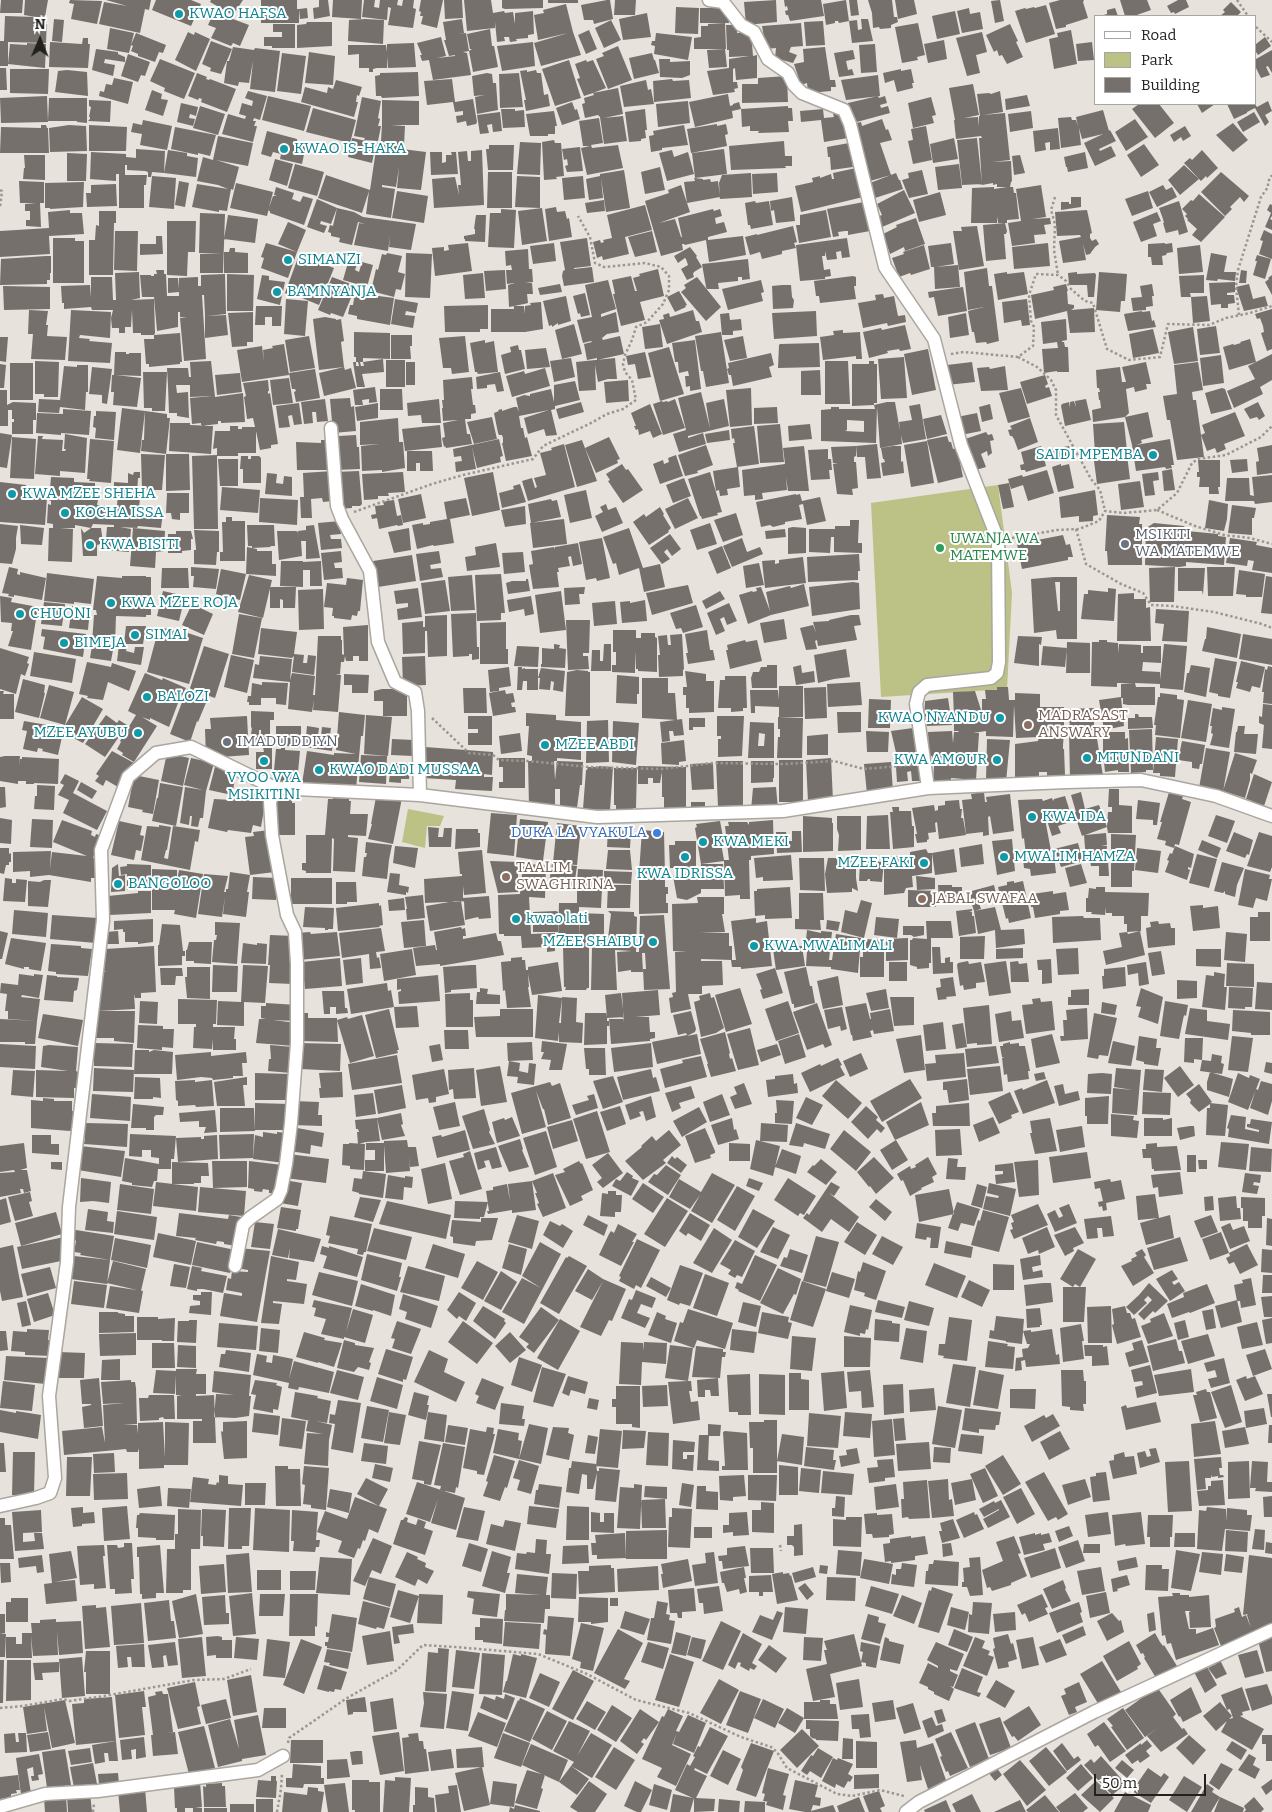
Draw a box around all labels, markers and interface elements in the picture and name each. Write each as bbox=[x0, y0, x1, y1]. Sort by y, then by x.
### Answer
place label: KWAO HAFSA bbox=[189, 5, 287, 23]
marker: KWAO HAFSA bbox=[173, 8, 185, 20]
north arrow bbox=[15, 15, 65, 65]
legend bbox=[1094, 15, 1257, 105]
text: N bbox=[35, 16, 46, 33]
text: Road bbox=[1141, 26, 1176, 44]
text: Park bbox=[1141, 51, 1173, 69]
text: Building bbox=[1141, 76, 1200, 94]
place label: KWAO IS-HAKA bbox=[294, 140, 406, 158]
marker: KWAO IS-HAKA bbox=[278, 143, 290, 155]
place label: SIMANZI bbox=[298, 251, 361, 269]
marker: SIMANZI bbox=[282, 254, 294, 266]
place label: BAMNYANJA bbox=[287, 283, 376, 301]
marker: BAMNYANJA bbox=[271, 286, 283, 298]
place label: SAIDI MPEMBA bbox=[1036, 446, 1143, 464]
marker: SAIDI MPEMBA bbox=[1147, 449, 1159, 461]
place label: KWA MZEE SHEHA bbox=[22, 485, 156, 503]
marker: KWA MZEE SHEHA bbox=[6, 488, 18, 500]
place label: KOCHA ISSA bbox=[75, 504, 164, 522]
marker: KOCHA ISSA bbox=[59, 507, 71, 519]
place label: MSIKITI WA MATEMWE bbox=[1135, 526, 1240, 561]
place label: UWANJA WA MATEMWE bbox=[950, 530, 1039, 565]
place label: KWA BISITI bbox=[100, 536, 180, 554]
marker: MSIKITI WA MATEMWE bbox=[1119, 538, 1131, 550]
marker: KWA BISITI bbox=[84, 539, 96, 551]
marker: UWANJA WA MATEMWE bbox=[934, 542, 946, 554]
place label: KWA MZEE ROJA bbox=[121, 594, 238, 612]
marker: KWA MZEE ROJA bbox=[105, 597, 117, 609]
place label: CHUONI bbox=[30, 605, 91, 623]
marker: CHUONI bbox=[14, 608, 26, 620]
place label: SIMAI bbox=[145, 626, 187, 644]
marker: SIMAI bbox=[129, 629, 141, 641]
place label: BIMEJA bbox=[74, 634, 126, 652]
marker: BIMEJA bbox=[58, 637, 70, 649]
place label: BALOZI bbox=[157, 688, 209, 706]
marker: BALOZI bbox=[141, 691, 153, 703]
place label: MADRASAST ANSWARY bbox=[1038, 707, 1128, 742]
place label: KWAO NYANDU bbox=[877, 709, 990, 727]
marker: KWAO NYANDU bbox=[994, 712, 1006, 724]
marker: MADRASAST ANSWARY bbox=[1022, 719, 1034, 731]
place label: MZEE AYUBU bbox=[33, 724, 128, 742]
marker: MZEE AYUBU bbox=[132, 727, 144, 739]
place label: IMADU DDIYN bbox=[237, 733, 338, 751]
marker: IMADU DDIYN bbox=[221, 736, 233, 748]
place label: MZEE ABDI bbox=[555, 736, 634, 754]
marker: MZEE ABDI bbox=[539, 739, 551, 751]
place label: MTUNDANI bbox=[1097, 749, 1179, 767]
place label: KWA AMOUR bbox=[893, 751, 987, 769]
marker: MTUNDANI bbox=[1081, 752, 1093, 764]
marker: KWA AMOUR bbox=[991, 754, 1003, 766]
marker: VYOO VYA MSIKITINI bbox=[258, 755, 270, 767]
place label: KWAO DADI MUSSAA bbox=[329, 761, 481, 779]
marker: KWAO DADI MUSSAA bbox=[313, 764, 325, 776]
place label: VYOO VYA MSIKITINI bbox=[227, 769, 301, 804]
place label: KWA IDA bbox=[1042, 808, 1106, 826]
marker: KWA IDA bbox=[1026, 811, 1038, 823]
place label: DUKA LA VYAKULA bbox=[511, 824, 647, 842]
marker: DUKA LA VYAKULA bbox=[651, 827, 663, 839]
place label: KWA MEKI bbox=[713, 833, 789, 851]
marker: KWA MEKI bbox=[697, 836, 709, 848]
place label: MWALIM HAMZA bbox=[1014, 848, 1135, 866]
marker: KWA IDRISSA bbox=[679, 851, 691, 863]
marker: MWALIM HAMZA bbox=[998, 851, 1010, 863]
place label: MZEE FAKI bbox=[837, 854, 914, 872]
marker: MZEE FAKI bbox=[918, 857, 930, 869]
place label: TAALIM SWAGHIRINA bbox=[516, 859, 614, 894]
place label: KWA IDRISSA bbox=[637, 865, 733, 883]
marker: TAALIM SWAGHIRINA bbox=[500, 871, 512, 883]
place label: BANGOLOO bbox=[128, 875, 211, 893]
marker: BANGOLOO bbox=[112, 878, 124, 890]
place label: JABAL SWAFAA bbox=[932, 890, 1038, 908]
marker: JABAL SWAFAA bbox=[916, 893, 928, 905]
place label: kwao lati bbox=[526, 910, 588, 928]
marker: kwao lati bbox=[510, 913, 522, 925]
place label: MZEE SHAIBU bbox=[543, 933, 643, 951]
marker: MZEE SHAIBU bbox=[647, 936, 659, 948]
place label: KWA MWALIM ALI bbox=[764, 937, 893, 955]
marker: KWA MWALIM ALI bbox=[748, 940, 760, 952]
scale bar bbox=[1097, 1764, 1210, 1796]
text: 50 m bbox=[1102, 1774, 1137, 1792]

